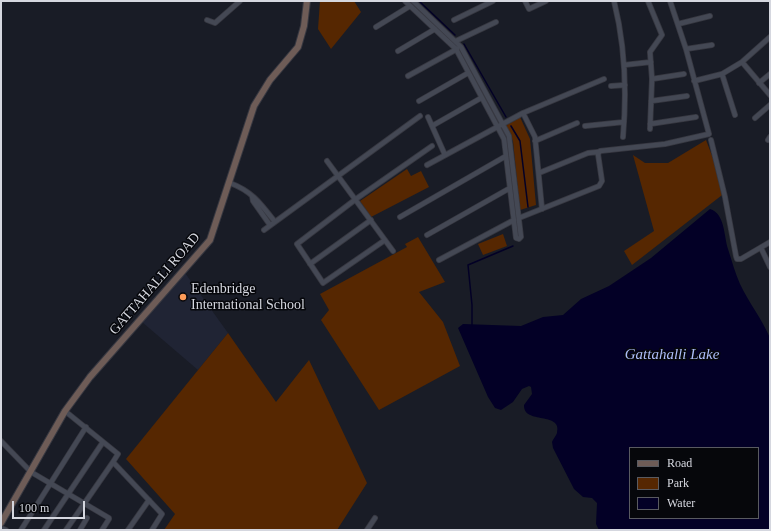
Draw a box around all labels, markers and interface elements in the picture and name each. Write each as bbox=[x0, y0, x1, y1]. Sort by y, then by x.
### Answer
street label: GATTAHALLI ROAD bbox=[106, 229, 204, 339]
place label: Edenbridge International School bbox=[191, 281, 305, 314]
marker: Edenbridge International School bbox=[178, 292, 188, 302]
water label: Gattahalli Lake bbox=[625, 346, 719, 364]
legend bbox=[629, 447, 759, 519]
text: Road bbox=[667, 456, 692, 470]
text: Park bbox=[667, 476, 689, 490]
scale bar bbox=[14, 493, 87, 519]
text: Water bbox=[667, 496, 695, 510]
text: 100 m bbox=[19, 501, 49, 515]

